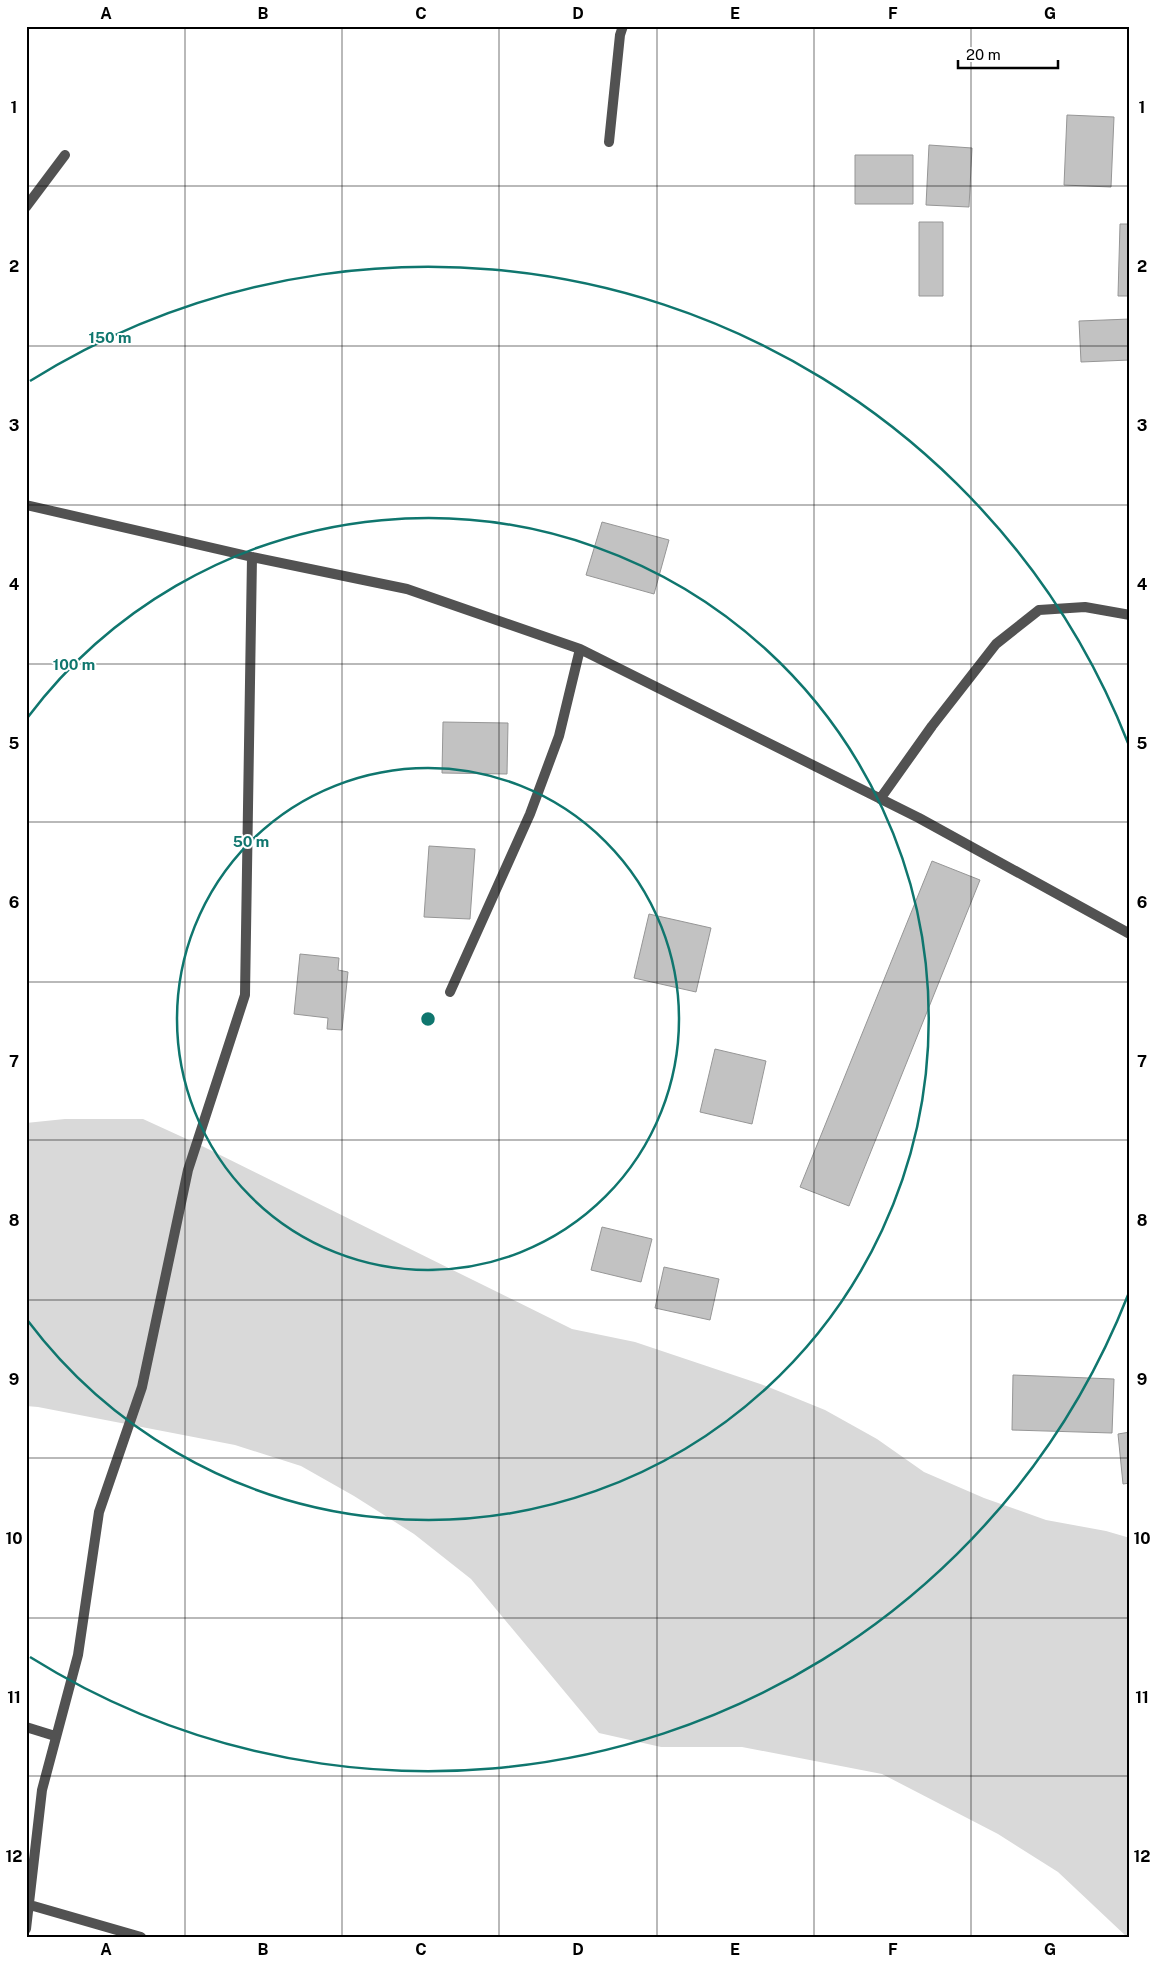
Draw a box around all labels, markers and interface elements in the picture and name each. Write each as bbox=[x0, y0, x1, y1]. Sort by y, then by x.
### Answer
text: A bbox=[100, 4, 112, 23]
text: B bbox=[258, 4, 269, 23]
text: C bbox=[415, 4, 427, 23]
text: D bbox=[572, 4, 584, 23]
text: E bbox=[730, 4, 740, 23]
text: F bbox=[888, 4, 898, 23]
text: G bbox=[1044, 4, 1056, 23]
scale bar bbox=[958, 38, 1058, 70]
text: 20 m bbox=[966, 46, 1001, 63]
text: 1 bbox=[11, 98, 17, 117]
text: 1 bbox=[1139, 98, 1145, 117]
text: 2 bbox=[9, 257, 19, 276]
text: 2 bbox=[1137, 257, 1147, 276]
text: 150 m bbox=[88, 329, 132, 346]
text: 3 bbox=[9, 416, 19, 435]
text: 3 bbox=[1137, 416, 1147, 435]
text: 4 bbox=[9, 575, 20, 594]
text: 4 bbox=[1137, 575, 1148, 594]
text: 100 m bbox=[53, 656, 95, 673]
text: 5 bbox=[9, 734, 20, 753]
text: 5 bbox=[1137, 734, 1148, 753]
text: 50 m bbox=[233, 833, 269, 850]
text: 6 bbox=[9, 893, 19, 912]
text: 6 bbox=[1137, 893, 1147, 912]
centre of rings bbox=[419, 1010, 437, 1028]
text: 7 bbox=[9, 1052, 19, 1071]
text: 7 bbox=[1137, 1052, 1147, 1071]
text: 8 bbox=[9, 1211, 20, 1230]
text: 8 bbox=[1137, 1211, 1148, 1230]
text: 9 bbox=[9, 1370, 19, 1389]
text: 9 bbox=[1137, 1370, 1147, 1389]
text: 10 bbox=[5, 1529, 23, 1548]
text: 10 bbox=[1133, 1529, 1151, 1548]
text: 11 bbox=[7, 1688, 21, 1707]
text: 11 bbox=[1135, 1688, 1149, 1707]
text: 12 bbox=[5, 1847, 23, 1866]
text: 12 bbox=[1133, 1847, 1151, 1866]
text: A bbox=[100, 1940, 112, 1959]
text: B bbox=[258, 1940, 269, 1959]
text: C bbox=[415, 1940, 427, 1959]
text: D bbox=[572, 1940, 584, 1959]
text: E bbox=[730, 1940, 740, 1959]
text: F bbox=[888, 1940, 898, 1959]
text: G bbox=[1044, 1940, 1056, 1959]

